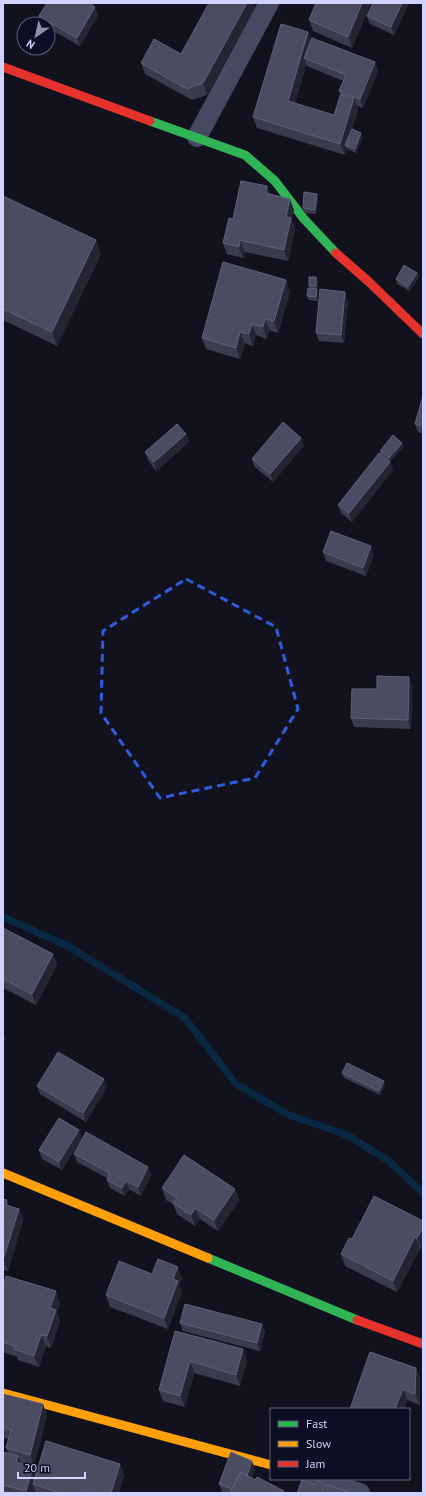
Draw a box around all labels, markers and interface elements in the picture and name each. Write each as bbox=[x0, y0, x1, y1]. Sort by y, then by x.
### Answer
north arrow bbox=[16, 16, 56, 56]
text: N bbox=[23, 36, 37, 52]
legend bbox=[270, 1408, 410, 1480]
text: Fast bbox=[306, 1416, 327, 1431]
text: Slow bbox=[306, 1436, 331, 1451]
scale bar bbox=[18, 1454, 85, 1480]
text: Jam bbox=[305, 1456, 325, 1471]
text: 20 m bbox=[24, 1460, 50, 1475]

